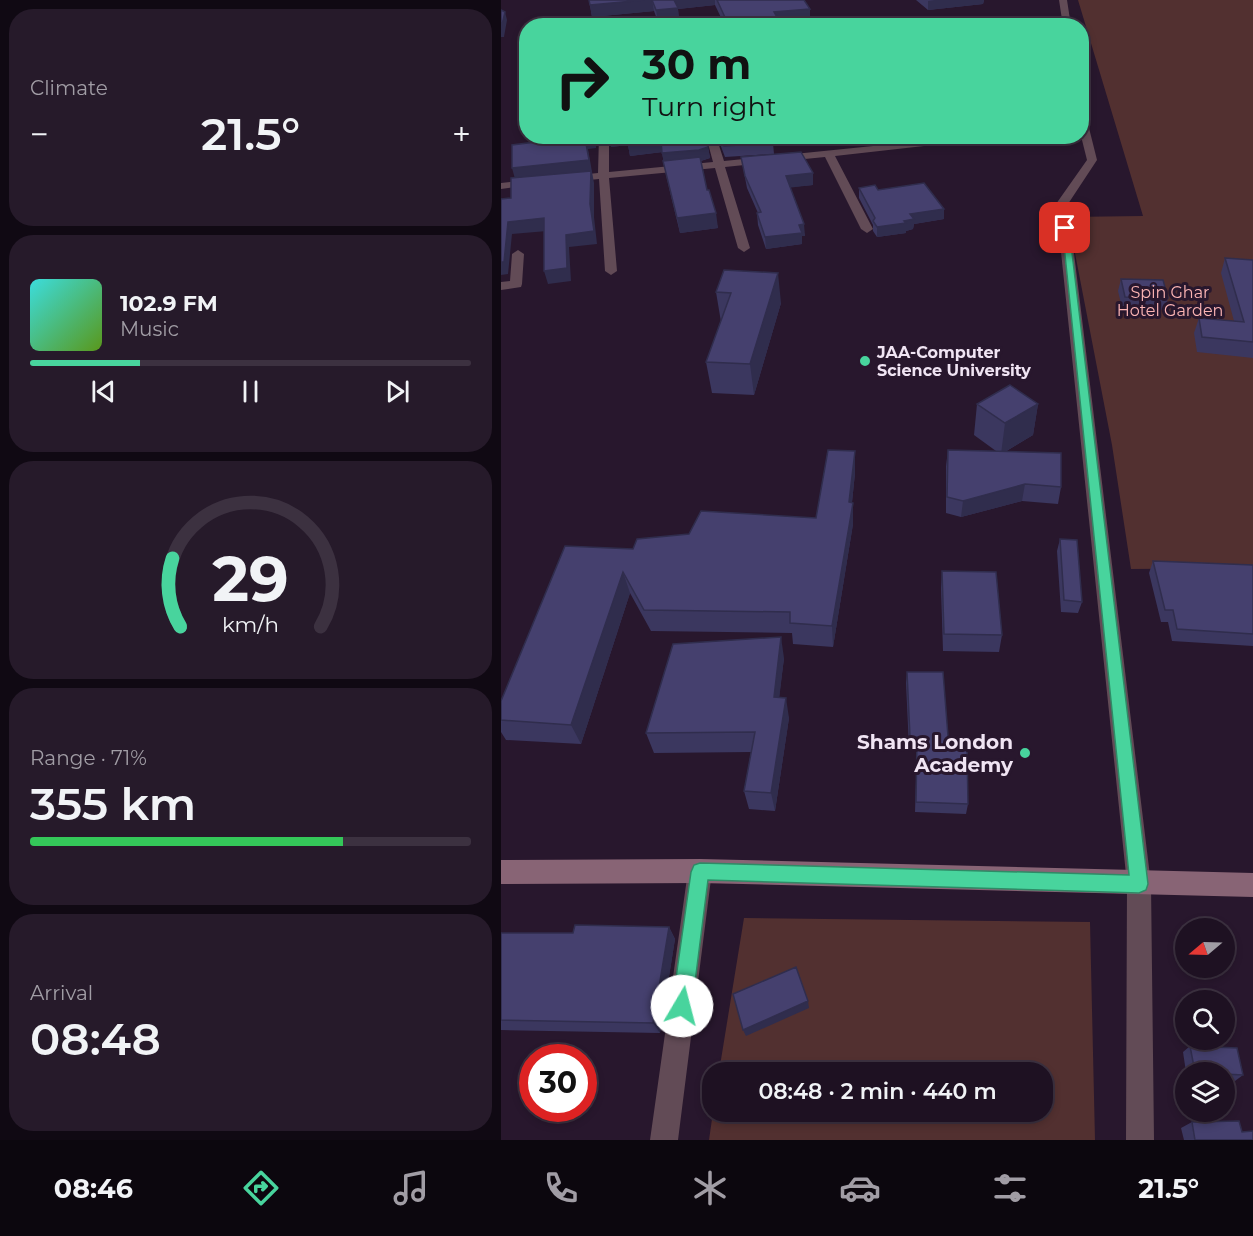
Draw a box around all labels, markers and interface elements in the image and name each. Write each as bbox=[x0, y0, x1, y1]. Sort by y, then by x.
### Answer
text: 30 m bbox=[642, 38, 751, 90]
icon: right bbox=[543, 42, 621, 120]
text: Climate bbox=[30, 76, 108, 100]
text: Turn right bbox=[642, 90, 777, 123]
text: 21.5° bbox=[201, 106, 300, 161]
text: − bbox=[30, 114, 49, 154]
text: + bbox=[452, 114, 471, 154]
pin bbox=[1039, 202, 1090, 253]
icon: arrive bbox=[1048, 211, 1081, 244]
park label: Spin Ghar Hotel Garden bbox=[1117, 283, 1223, 320]
text: 102.9 FM bbox=[120, 290, 218, 317]
text: Music bbox=[120, 317, 179, 341]
place label: JAA-Computer Science University bbox=[876, 343, 1031, 380]
marker: JAA-Computer Science University bbox=[858, 354, 872, 368]
icon: previous bbox=[87, 375, 120, 408]
icon: pause bbox=[234, 375, 267, 408]
icon: next bbox=[381, 375, 414, 408]
text: 29 bbox=[212, 541, 289, 617]
text: km/h bbox=[222, 611, 279, 637]
place label: Shams London Academy bbox=[857, 730, 1014, 777]
text: Range · 71% bbox=[30, 746, 147, 770]
marker: Shams London Academy bbox=[1018, 746, 1032, 760]
text: 355 km bbox=[30, 776, 196, 831]
north arrow bbox=[1175, 918, 1235, 978]
map controls bbox=[1175, 918, 1235, 1122]
position arrow bbox=[650, 974, 714, 1038]
text: Arrival bbox=[30, 981, 93, 1005]
button: search bbox=[1175, 990, 1235, 1050]
text: 08:48 bbox=[30, 1011, 161, 1066]
speed limit sign: 30 bbox=[519, 1044, 597, 1122]
button: layers bbox=[1175, 1062, 1235, 1122]
text: 08:48 · 2 min · 440 m bbox=[758, 1078, 997, 1105]
icon: directions bbox=[240, 1167, 282, 1209]
icon: music bbox=[390, 1167, 432, 1209]
icon: phone bbox=[540, 1167, 582, 1209]
icon: climate bbox=[689, 1167, 731, 1209]
icon: car bbox=[839, 1167, 881, 1209]
icon: filters bbox=[989, 1167, 1031, 1209]
text: 08:46 bbox=[54, 1172, 133, 1205]
text: 21.5° bbox=[1138, 1172, 1199, 1205]

